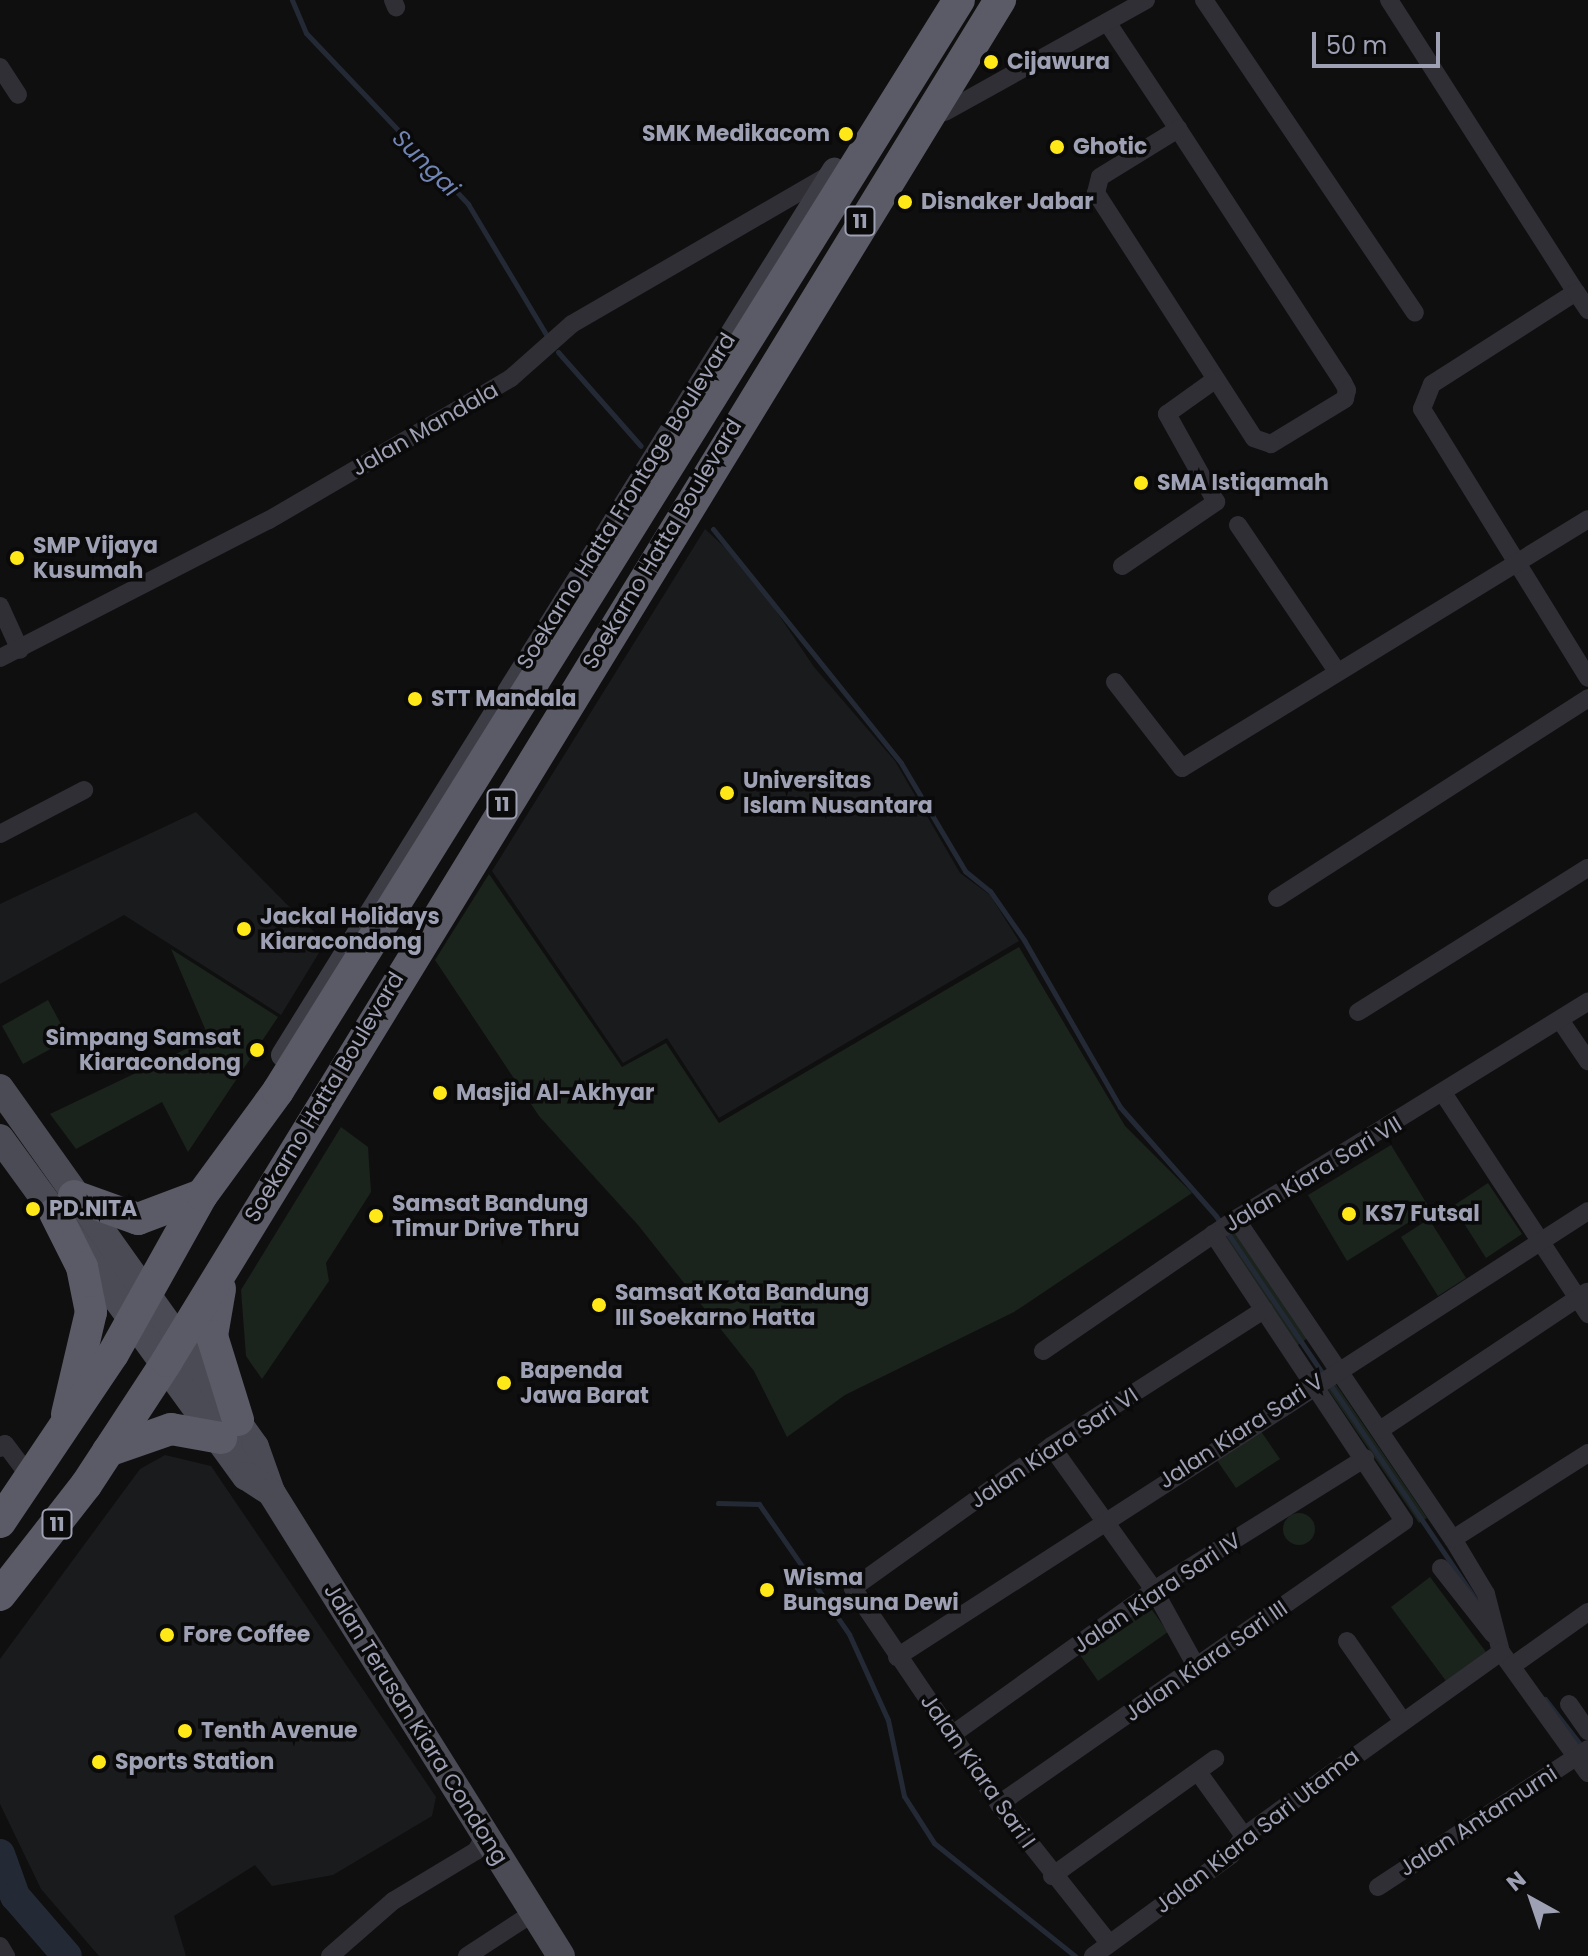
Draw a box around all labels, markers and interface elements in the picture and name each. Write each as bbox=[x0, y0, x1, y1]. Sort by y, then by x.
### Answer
scale bar bbox=[1316, 16, 1444, 66]
text: 50 m bbox=[1326, 29, 1387, 62]
place label: Cijawura bbox=[1007, 49, 1110, 75]
marker: Cijawura bbox=[982, 53, 1000, 71]
place label: SMK Medikacom bbox=[642, 121, 830, 147]
water label: Sungai bbox=[386, 123, 466, 203]
marker: SMK Medikacom bbox=[837, 125, 855, 143]
place label: Ghotic bbox=[1073, 134, 1147, 160]
marker: Ghotic bbox=[1048, 138, 1066, 156]
place label: Disnaker Jabar bbox=[921, 189, 1094, 215]
marker: Disnaker Jabar bbox=[896, 193, 914, 211]
road number: 11 bbox=[844, 205, 876, 237]
street label: Soekarno Hatta Frontage Boulevard bbox=[511, 328, 741, 674]
street label: Jalan Mandala bbox=[347, 376, 503, 482]
street label: Soekarno Hatta Boulevard bbox=[577, 414, 747, 674]
place label: SMA Istiqamah bbox=[1157, 470, 1329, 496]
marker: SMA Istiqamah bbox=[1132, 474, 1150, 492]
place label: SMP Vijaya Kusumah bbox=[33, 532, 158, 584]
marker: SMP Vijaya Kusumah bbox=[8, 549, 26, 567]
place label: STT Mandala bbox=[431, 686, 576, 712]
marker: STT Mandala bbox=[406, 690, 424, 708]
place label: Universitas Islam Nusantara bbox=[743, 767, 933, 818]
marker: Universitas Islam Nusantara bbox=[718, 784, 736, 802]
road number: 11 bbox=[486, 788, 518, 820]
place label: Jackal Holidays Kiaracondong bbox=[260, 903, 440, 954]
marker: Jackal Holidays Kiaracondong bbox=[235, 920, 253, 938]
street label: Soekarno Hatta Boulevard bbox=[239, 967, 409, 1227]
place label: Simpang Samsat Kiaracondong bbox=[45, 1024, 241, 1076]
marker: Simpang Samsat Kiaracondong bbox=[248, 1041, 266, 1059]
place label: Masjid Al-Akhyar bbox=[456, 1080, 654, 1106]
marker: Masjid Al-Akhyar bbox=[431, 1084, 449, 1102]
street label: Jalan Kiara Sari VII bbox=[1220, 1111, 1406, 1237]
place label: Samsat Bandung Timur Drive Thru bbox=[392, 1190, 588, 1242]
place label: PD.NITA bbox=[49, 1196, 137, 1222]
marker: PD.NITA bbox=[24, 1200, 42, 1218]
place label: KS7 Futsal bbox=[1365, 1201, 1480, 1227]
marker: KS7 Futsal bbox=[1340, 1205, 1358, 1223]
marker: Samsat Bandung Timur Drive Thru bbox=[367, 1207, 385, 1225]
place label: Samsat Kota Bandung III Soekarno Hatta bbox=[615, 1279, 869, 1330]
marker: Samsat Kota Bandung III Soekarno Hatta bbox=[590, 1296, 608, 1314]
place label: Bapenda Jawa Barat bbox=[520, 1357, 649, 1408]
street label: Jalan Kiara Sari V bbox=[1154, 1368, 1328, 1494]
marker: Bapenda Jawa Barat bbox=[495, 1374, 513, 1392]
street label: Jalan Kiara Sari VI bbox=[965, 1382, 1143, 1514]
road number: 11 bbox=[41, 1508, 73, 1540]
street label: Jalan Kiara Sari IV bbox=[1068, 1527, 1246, 1659]
place label: Wisma Bungsuna Dewi bbox=[783, 1564, 959, 1616]
street label: Jalan Terusan Kiara Condong bbox=[318, 1579, 514, 1869]
marker: Wisma Bungsuna Dewi bbox=[758, 1581, 776, 1599]
street label: Jalan Kiara Sari III bbox=[1120, 1595, 1292, 1727]
place label: Fore Coffee bbox=[183, 1622, 310, 1648]
marker: Fore Coffee bbox=[158, 1626, 176, 1644]
street label: Jalan Kiara Sari I bbox=[915, 1689, 1041, 1853]
place label: Tenth Avenue bbox=[201, 1718, 358, 1744]
marker: Tenth Avenue bbox=[176, 1722, 194, 1740]
street label: Jalan Kiara Sari Utama bbox=[1150, 1743, 1364, 1919]
place label: Sports Station bbox=[115, 1749, 274, 1775]
marker: Sports Station bbox=[90, 1753, 108, 1771]
street label: Jalan Antamurni bbox=[1394, 1760, 1562, 1882]
north arrow bbox=[1492, 1860, 1572, 1940]
text: N bbox=[1500, 1864, 1533, 1898]

